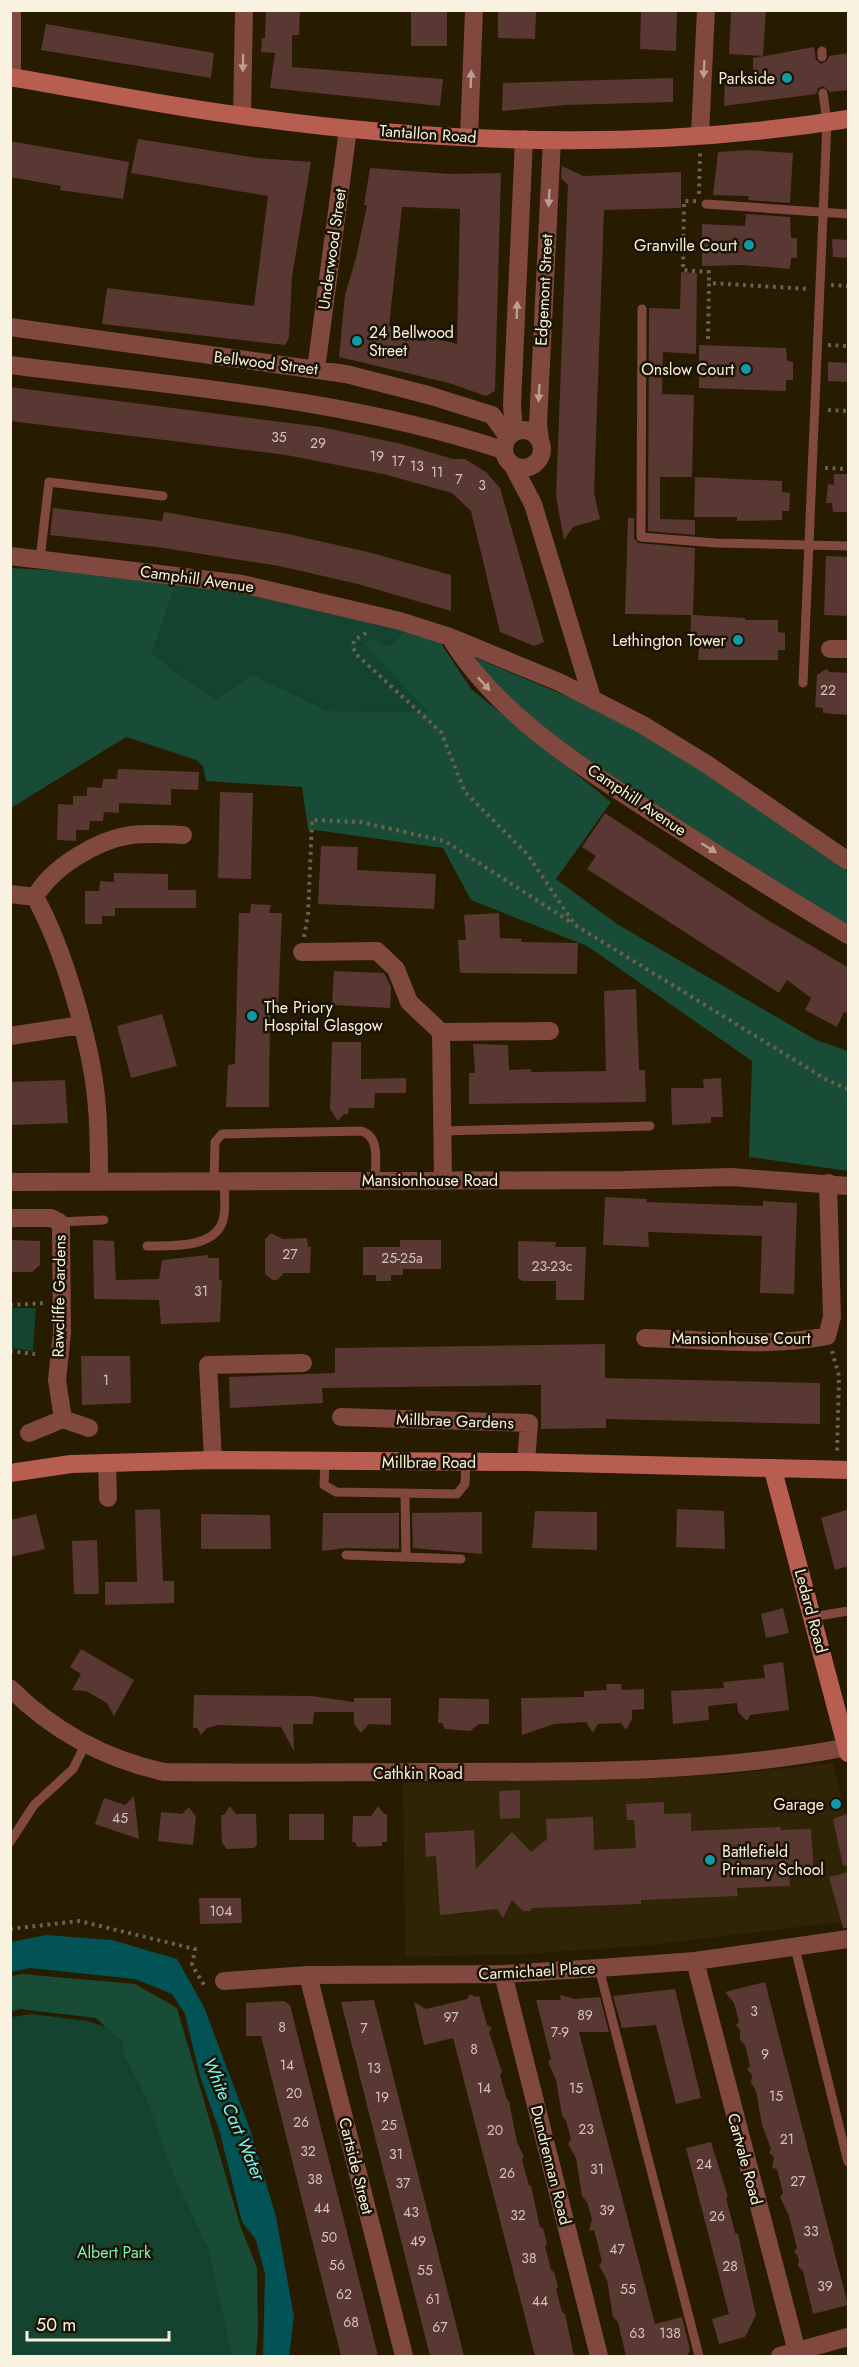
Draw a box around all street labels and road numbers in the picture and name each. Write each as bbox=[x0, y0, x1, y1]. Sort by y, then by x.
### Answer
street label: Tantallon Road bbox=[379, 119, 477, 149]
street label: Underwood Street bbox=[312, 187, 352, 311]
street label: Edgemont Street bbox=[530, 233, 558, 346]
street label: Bellwood Street bbox=[213, 345, 320, 381]
street label: Camphill Avenue bbox=[139, 560, 255, 598]
street label: Camphill Avenue bbox=[583, 758, 691, 842]
street label: Mansionhouse Road bbox=[362, 1169, 498, 1192]
street label: Rawcliffe Gardens bbox=[46, 1234, 72, 1358]
street label: Mansionhouse Court bbox=[671, 1327, 811, 1350]
street label: Millbrae Gardens bbox=[396, 1407, 514, 1435]
street label: Millbrae Road bbox=[382, 1451, 476, 1474]
street label: Ledard Road bbox=[789, 1566, 833, 1656]
street label: Cathkin Road bbox=[373, 1762, 463, 1785]
street label: Carmichael Place bbox=[478, 1956, 596, 1986]
street label: Dundrennan Road bbox=[525, 2103, 577, 2227]
street label: Cartvale Road bbox=[722, 2111, 768, 2207]
street label: Cartside Street bbox=[333, 2115, 379, 2217]

